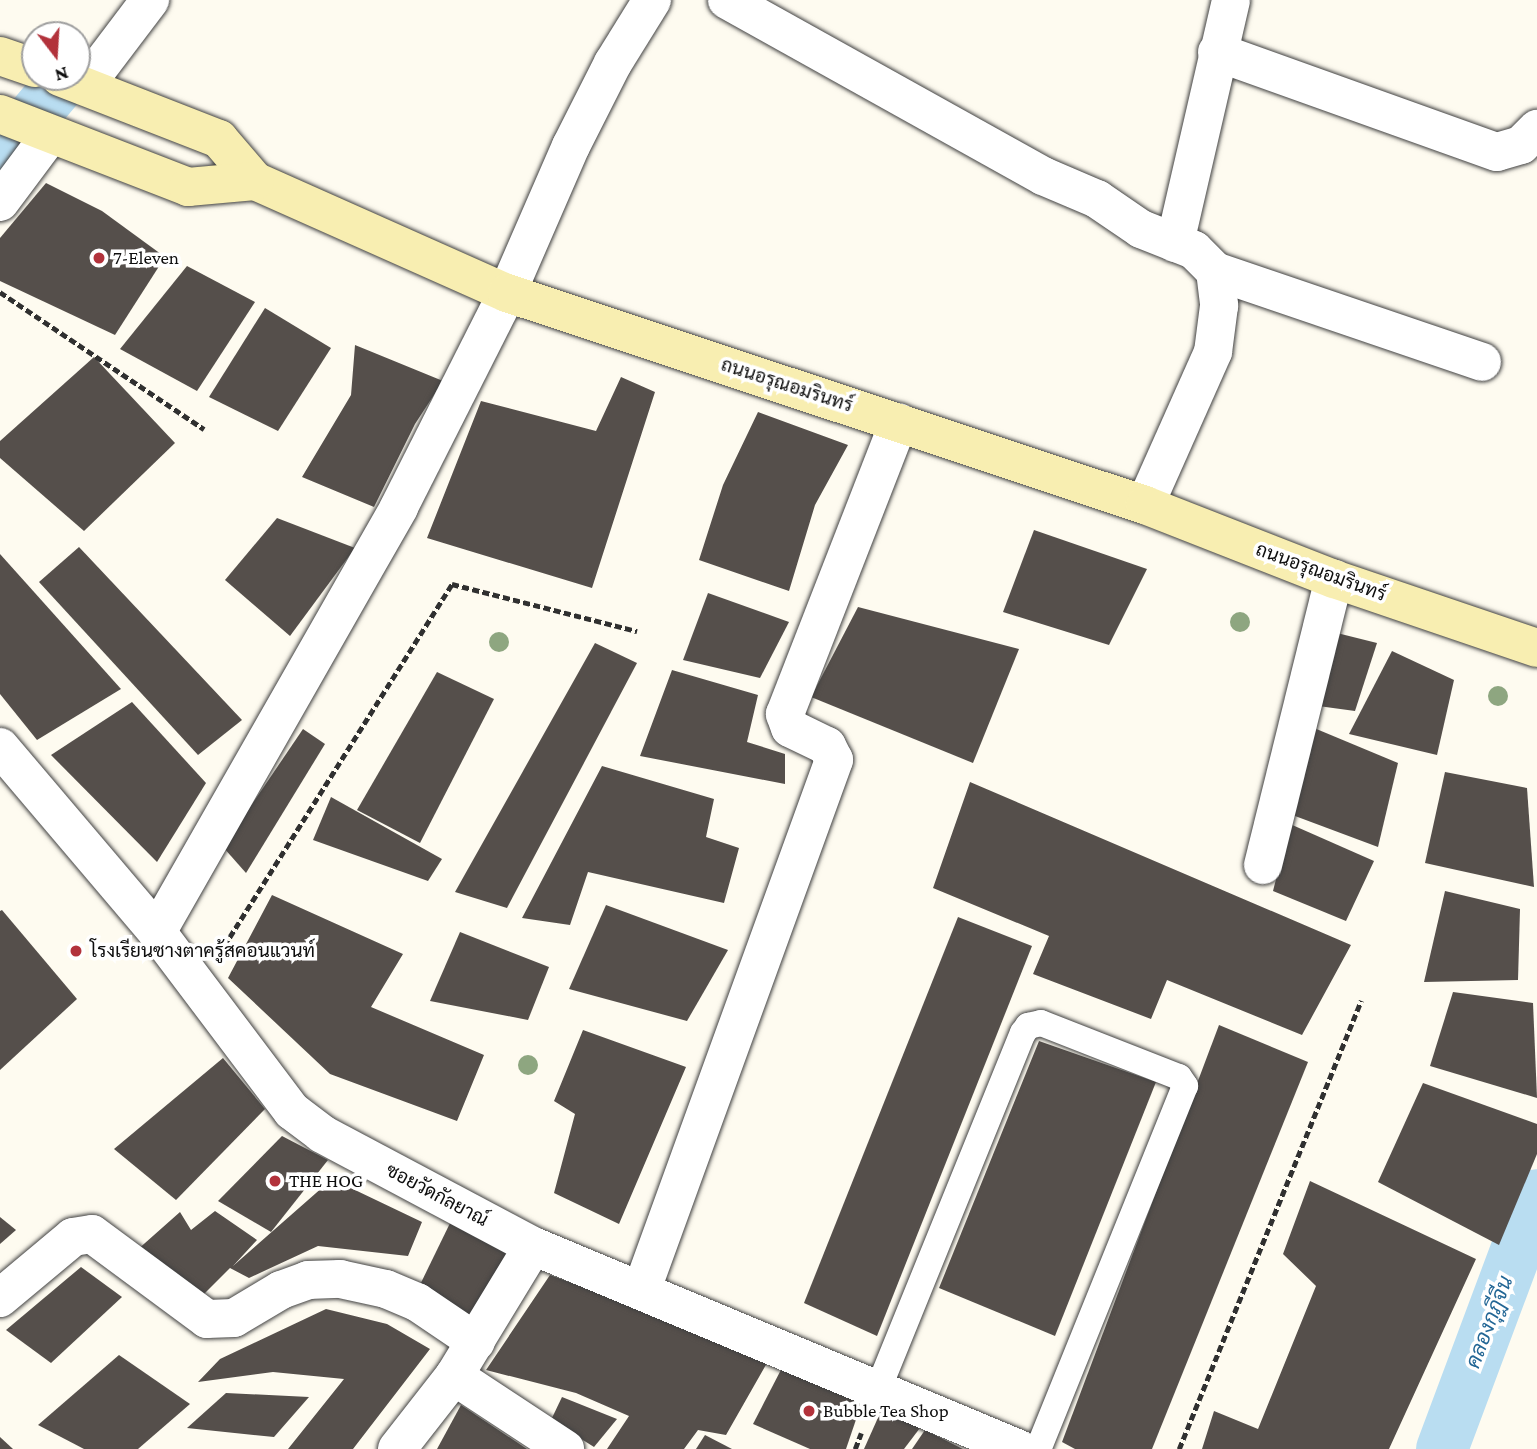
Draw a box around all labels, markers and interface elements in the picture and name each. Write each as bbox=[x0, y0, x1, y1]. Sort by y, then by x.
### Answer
north arrow bbox=[21, 21, 91, 91]
text: N bbox=[52, 63, 71, 87]
place label: 7-Eleven bbox=[113, 247, 179, 269]
marker: 7-Eleven bbox=[91, 250, 107, 266]
street label: ถนนอรุณอมรินทร์ bbox=[718, 353, 856, 417]
street label: ถนนอรุณอมรินทร์ bbox=[1253, 538, 1389, 606]
place label: โรงเรียนซางตาครู้สคอนแวนท์ bbox=[90, 940, 315, 962]
marker: โรงเรียนซางตาครู้สคอนแวนท์ bbox=[68, 943, 84, 959]
street label: ซอยวัดกัลยาณ์ bbox=[382, 1159, 492, 1231]
place label: THE HOG bbox=[289, 1170, 363, 1192]
marker: THE HOG bbox=[267, 1173, 283, 1189]
water label: คลองกุฎีจีน bbox=[1460, 1272, 1518, 1372]
place label: Bubble Tea Shop bbox=[823, 1400, 949, 1422]
marker: Bubble Tea Shop bbox=[801, 1403, 817, 1419]

